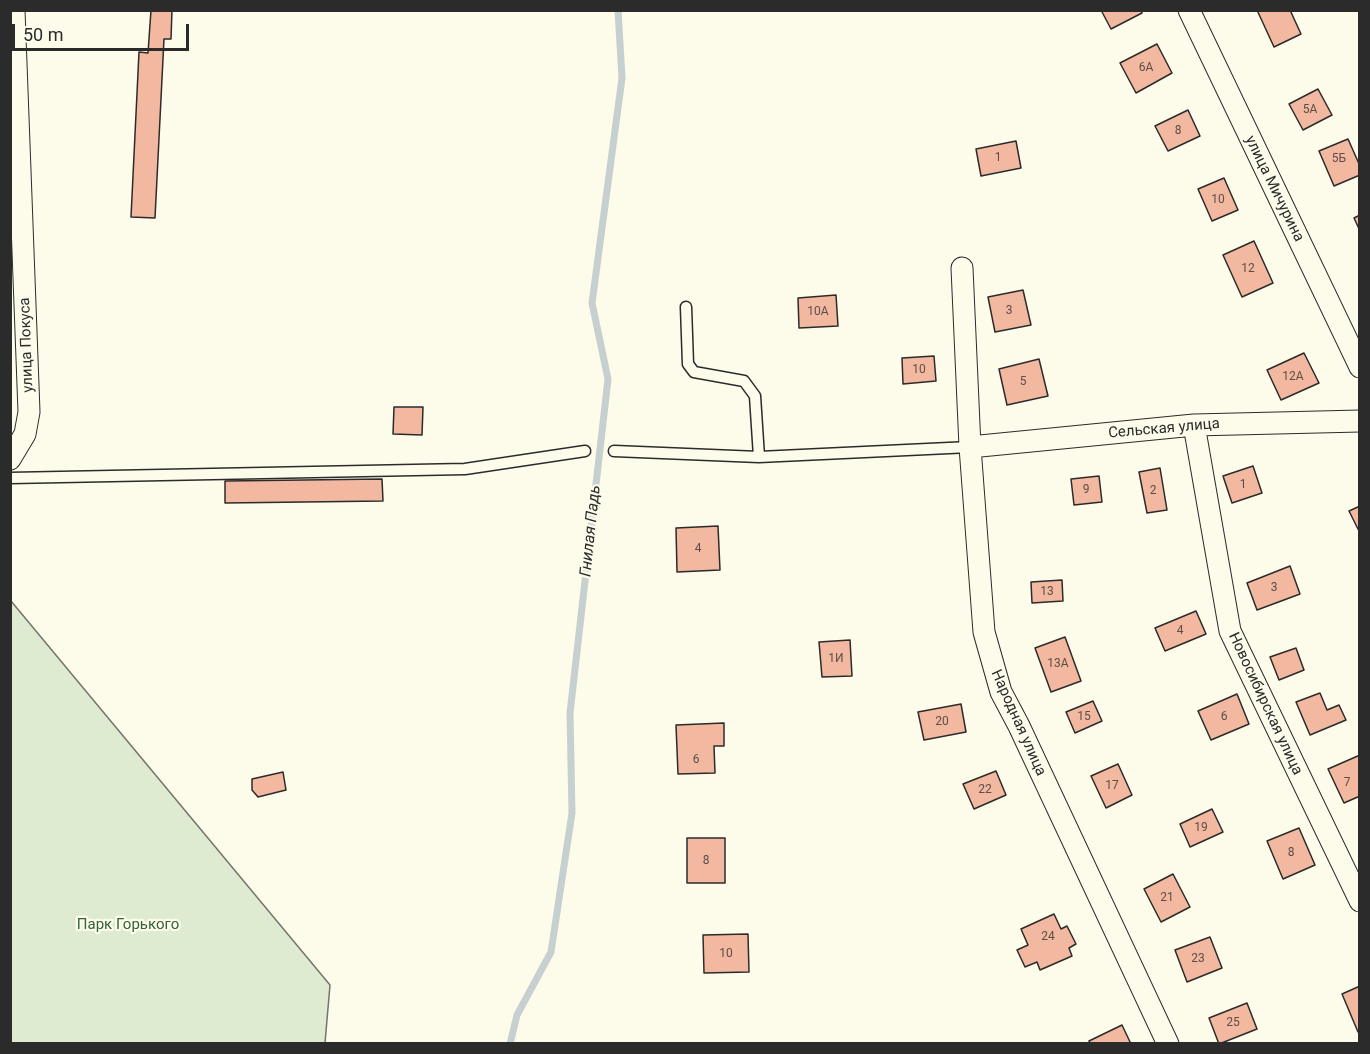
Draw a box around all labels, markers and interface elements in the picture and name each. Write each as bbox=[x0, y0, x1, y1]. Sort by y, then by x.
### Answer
scale bar bbox=[15, 12, 192, 50]
text: 50 m bbox=[23, 24, 63, 45]
house number: 6А bbox=[1139, 61, 1153, 75]
house number: 5А bbox=[1303, 103, 1317, 117]
house number: 8 bbox=[1175, 124, 1181, 138]
street label: улица Мичурина bbox=[1241, 133, 1307, 245]
house number: 1 bbox=[995, 151, 1001, 165]
house number: 5Б bbox=[1332, 152, 1346, 166]
house number: 10 bbox=[1211, 193, 1225, 207]
house number: 12 bbox=[1241, 262, 1255, 276]
street label: улица Покуса bbox=[16, 297, 38, 393]
house number: 3 bbox=[1006, 304, 1012, 318]
house number: 10А bbox=[807, 305, 829, 319]
house number: 10 bbox=[912, 363, 926, 377]
house number: 12А bbox=[1282, 370, 1304, 384]
house number: 5 bbox=[1020, 375, 1026, 389]
street label: Сельская улица bbox=[1108, 415, 1220, 443]
house number: 1 bbox=[1240, 478, 1246, 492]
house number: 9 bbox=[1083, 483, 1089, 497]
water label: Гнилая Падь bbox=[577, 484, 605, 578]
house number: 2 bbox=[1150, 484, 1156, 498]
house number: 4 bbox=[695, 542, 701, 556]
house number: 3 bbox=[1271, 581, 1277, 595]
house number: 13 bbox=[1040, 585, 1054, 599]
house number: 4 bbox=[1177, 624, 1183, 638]
street label: Новосибирская улица bbox=[1224, 630, 1306, 778]
house number: 1И bbox=[828, 652, 844, 666]
house number: 13А bbox=[1047, 657, 1069, 671]
street label: Народная улица bbox=[987, 667, 1049, 779]
house number: 15 bbox=[1077, 710, 1091, 724]
house number: 6 bbox=[1221, 710, 1227, 724]
house number: 20 bbox=[935, 715, 949, 729]
house number: 6 bbox=[693, 753, 699, 767]
house number: 7 bbox=[1344, 776, 1350, 790]
house number: 17 bbox=[1105, 779, 1119, 793]
house number: 22 bbox=[978, 783, 992, 797]
house number: 19 bbox=[1194, 821, 1208, 835]
house number: 8 bbox=[1288, 846, 1294, 860]
house number: 8 bbox=[703, 854, 709, 868]
house number: 21 bbox=[1160, 891, 1174, 905]
park label: Парк Горького bbox=[77, 916, 179, 934]
house number: 24 bbox=[1041, 930, 1055, 944]
house number: 10 bbox=[719, 947, 733, 961]
house number: 23 bbox=[1191, 952, 1205, 966]
house number: 25 bbox=[1226, 1016, 1240, 1030]

